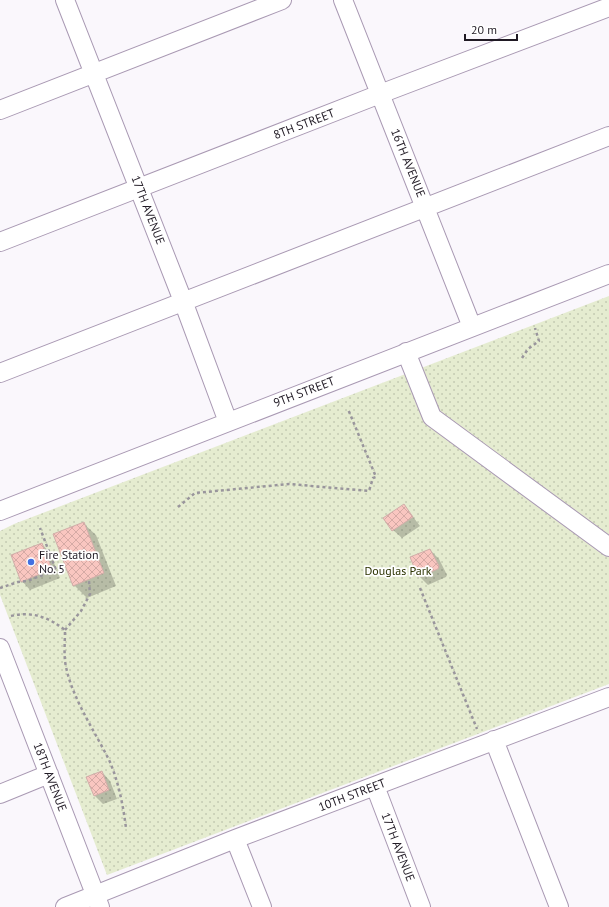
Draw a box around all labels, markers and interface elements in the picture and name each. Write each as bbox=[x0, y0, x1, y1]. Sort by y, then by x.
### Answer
scale bar bbox=[465, 16, 517, 42]
text: 20 m bbox=[471, 22, 497, 37]
street label: 8TH STREET bbox=[271, 105, 337, 142]
street label: 16TH AVENUE bbox=[388, 126, 429, 199]
street label: 17TH AVENUE bbox=[128, 173, 168, 246]
street label: 9TH STREET bbox=[271, 373, 337, 410]
place label: Fire Station No. 5 bbox=[39, 547, 98, 576]
marker: Fire Station No. 5 bbox=[26, 557, 36, 567]
park label: Douglas Park bbox=[365, 563, 432, 578]
street label: 18TH AVENUE bbox=[30, 740, 70, 813]
street label: 10TH STREET bbox=[316, 775, 388, 814]
street label: 17TH AVENUE bbox=[378, 810, 418, 883]

